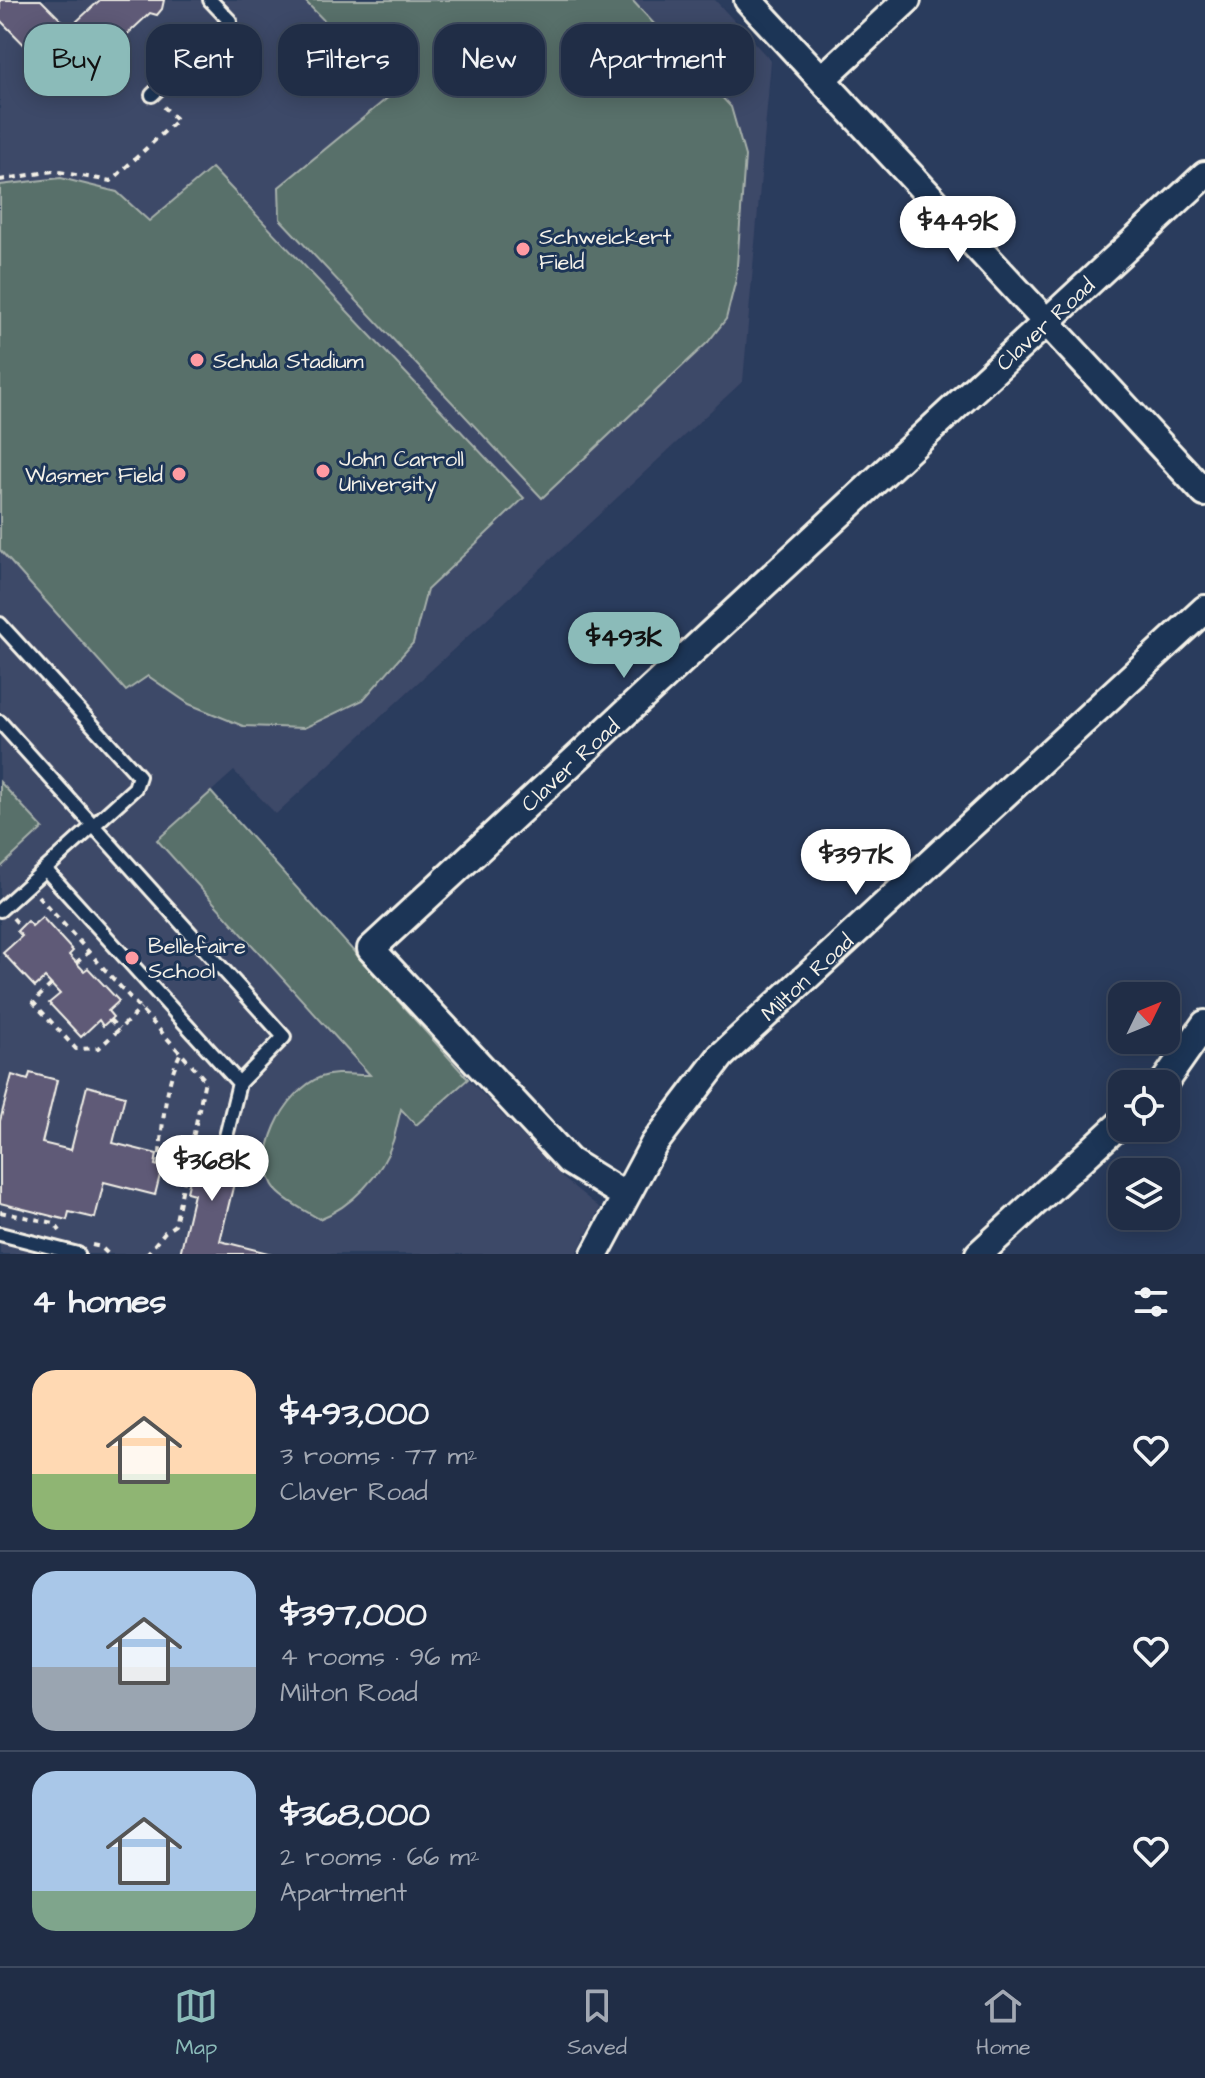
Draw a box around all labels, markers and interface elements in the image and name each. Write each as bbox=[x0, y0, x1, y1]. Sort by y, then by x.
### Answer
chip: Buy bbox=[24, 24, 130, 96]
chip: Rent bbox=[146, 24, 262, 96]
chip: Filters bbox=[278, 24, 418, 96]
chip: New bbox=[434, 24, 545, 96]
chip: Apartment bbox=[561, 24, 754, 96]
pin: $449K bbox=[902, 196, 1014, 264]
text: $449K bbox=[918, 204, 998, 240]
place label: Schweickert Field bbox=[539, 222, 671, 278]
marker: Schweickert Field bbox=[514, 240, 532, 258]
street label: Claver Road bbox=[989, 271, 1102, 379]
place label: Schula Stadium bbox=[213, 346, 364, 377]
marker: Schula Stadium bbox=[188, 351, 206, 369]
place label: John Carroll University bbox=[339, 444, 464, 501]
place label: Wasmer Field bbox=[25, 460, 163, 491]
marker: John Carroll University bbox=[314, 462, 332, 480]
marker: Wasmer Field bbox=[170, 465, 188, 483]
pin: $493K bbox=[568, 612, 680, 680]
text: $493K bbox=[586, 620, 662, 656]
street label: Claver Road bbox=[514, 712, 627, 819]
pin: $397K bbox=[800, 829, 912, 897]
text: $397K bbox=[819, 837, 893, 873]
street label: Milton Road bbox=[754, 927, 861, 1029]
place label: Bellefaire School bbox=[148, 931, 246, 987]
marker: Bellefaire School bbox=[123, 949, 141, 967]
north arrow bbox=[1108, 982, 1180, 1054]
map controls bbox=[1108, 982, 1180, 1230]
button: locate bbox=[1108, 1070, 1180, 1142]
pin: $368K bbox=[156, 1135, 268, 1203]
text: $368K bbox=[174, 1143, 250, 1179]
button: layers bbox=[1108, 1158, 1180, 1230]
text: 4 homes bbox=[32, 1278, 167, 1326]
icon: filters bbox=[1129, 1280, 1173, 1324]
text: $493,000 bbox=[280, 1390, 429, 1438]
icon: home bbox=[96, 1402, 192, 1498]
icon: heart bbox=[1129, 1428, 1173, 1472]
text: 3 rooms · 77 m² bbox=[280, 1438, 477, 1474]
text: Claver Road bbox=[280, 1474, 428, 1510]
text: $397,000 bbox=[280, 1591, 427, 1639]
icon: home bbox=[96, 1603, 192, 1699]
icon: heart bbox=[1129, 1629, 1173, 1673]
text: 4 rooms · 96 m² bbox=[280, 1639, 481, 1675]
text: Milton Road bbox=[280, 1675, 418, 1711]
text: $368,000 bbox=[280, 1791, 430, 1839]
icon: home bbox=[96, 1803, 192, 1899]
icon: heart bbox=[1129, 1829, 1173, 1873]
text: 2 rooms · 66 m² bbox=[280, 1839, 480, 1875]
text: Apartment bbox=[280, 1875, 407, 1911]
tab: Map bbox=[174, 1984, 218, 2063]
tab: Saved bbox=[567, 1984, 627, 2063]
tab: Home bbox=[976, 1984, 1031, 2063]

